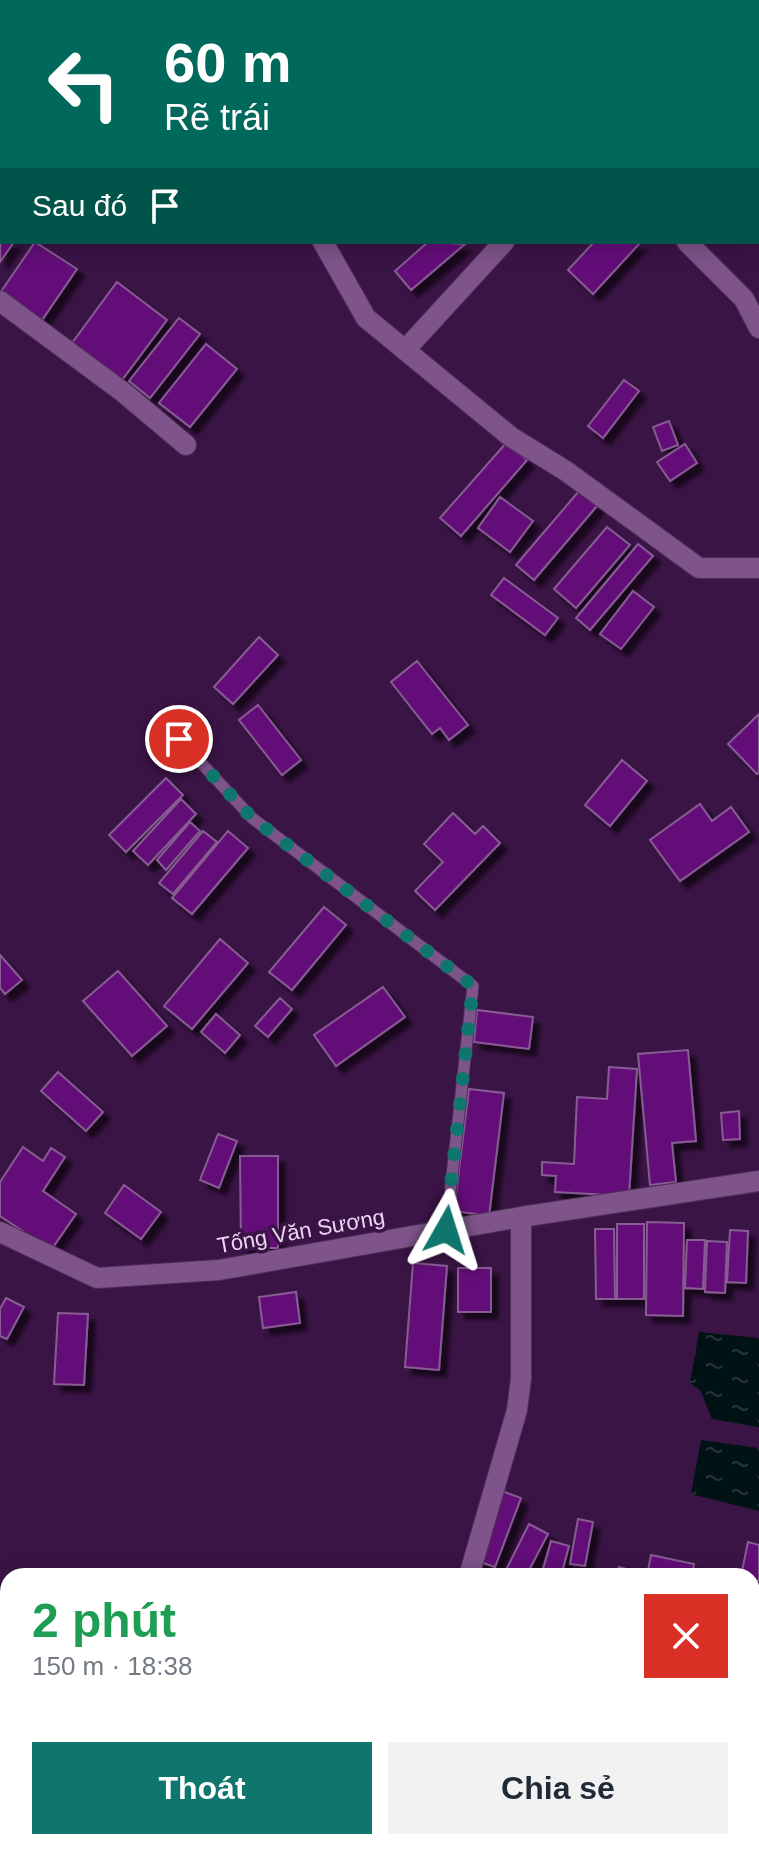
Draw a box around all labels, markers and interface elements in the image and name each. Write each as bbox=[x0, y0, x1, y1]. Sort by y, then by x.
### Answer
text: 60 m bbox=[164, 31, 292, 94]
icon: left bbox=[32, 32, 136, 136]
text: Rẽ trái bbox=[164, 97, 270, 138]
icon: arrive bbox=[143, 184, 187, 228]
text: Sau đó bbox=[32, 189, 127, 222]
pin bbox=[145, 705, 213, 773]
icon: arrive bbox=[157, 717, 201, 761]
position arrow bbox=[404, 1188, 488, 1272]
street label: Tống Văn Sương bbox=[215, 1204, 387, 1258]
text: 2 phút bbox=[32, 1594, 176, 1647]
button: close bbox=[644, 1594, 728, 1678]
text: 150 m · 18:38 bbox=[32, 1651, 192, 1681]
button: Thoát bbox=[32, 1742, 372, 1834]
button: Chia sẻ bbox=[388, 1742, 728, 1834]

